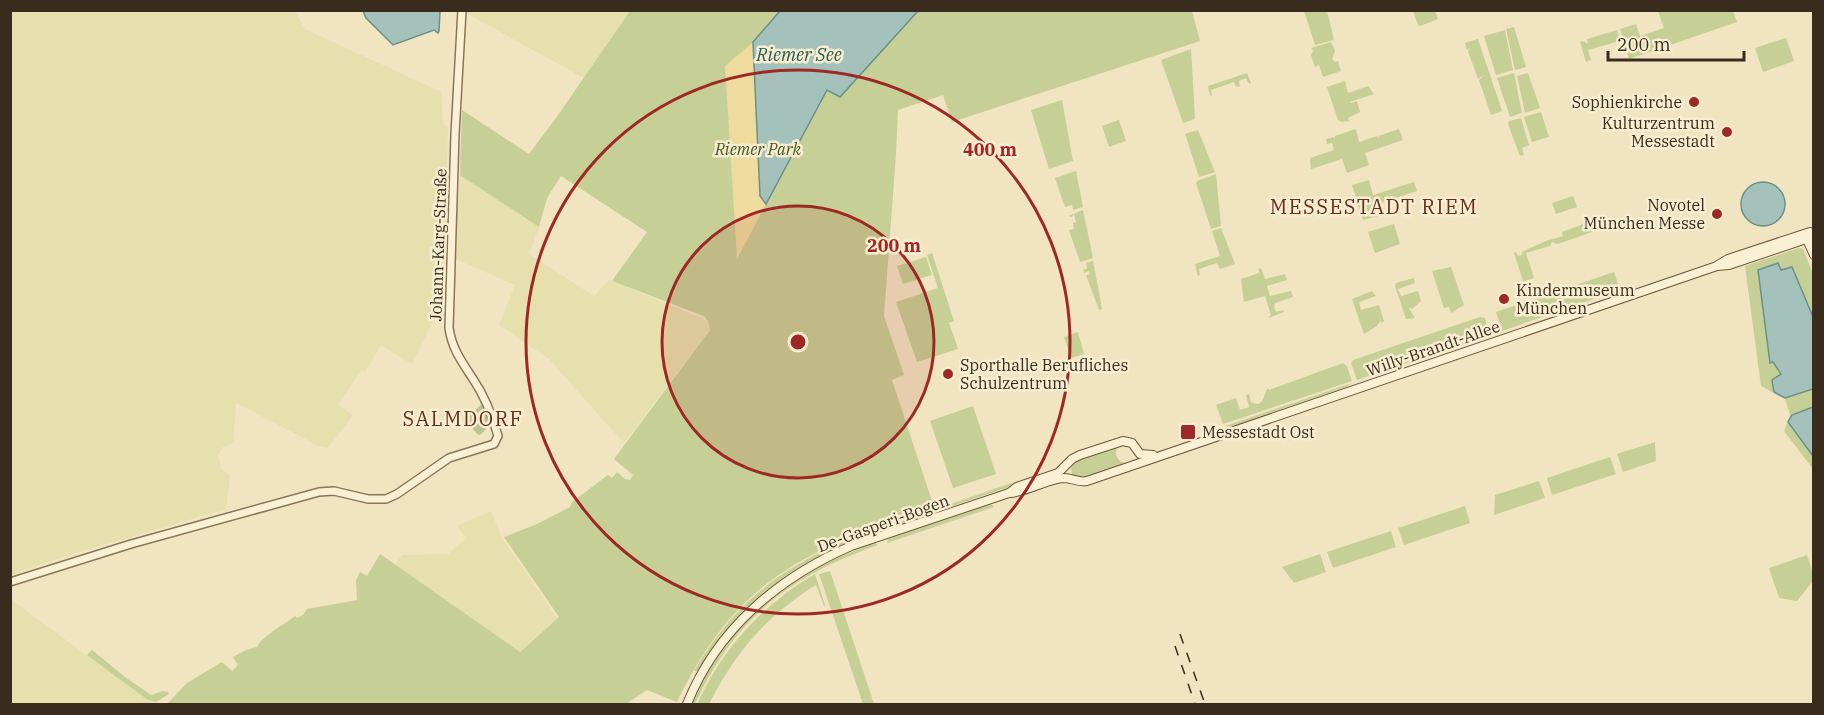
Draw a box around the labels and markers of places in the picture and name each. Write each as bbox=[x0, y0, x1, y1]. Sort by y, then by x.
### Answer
place label: Sophienkirche bbox=[1572, 92, 1682, 112]
marker: Sophienkirche bbox=[1687, 95, 1701, 109]
place label: Kulturzentrum Messestadt bbox=[1602, 113, 1715, 151]
marker: Kulturzentrum Messestadt bbox=[1720, 125, 1734, 139]
place label: Novotel München Messe bbox=[1584, 195, 1705, 233]
marker: Novotel München Messe bbox=[1710, 207, 1724, 221]
place label: Kindermuseum München bbox=[1516, 280, 1635, 318]
marker: Kindermuseum München bbox=[1497, 292, 1511, 306]
centre of rings bbox=[788, 332, 808, 352]
place label: Sporthalle Berufliches Schulzentrum bbox=[960, 355, 1128, 393]
marker: Sporthalle Berufliches Schulzentrum bbox=[941, 367, 955, 381]
place label: Messestadt Ost bbox=[1202, 422, 1315, 442]
marker: Messestadt Ost bbox=[1179, 423, 1197, 441]

